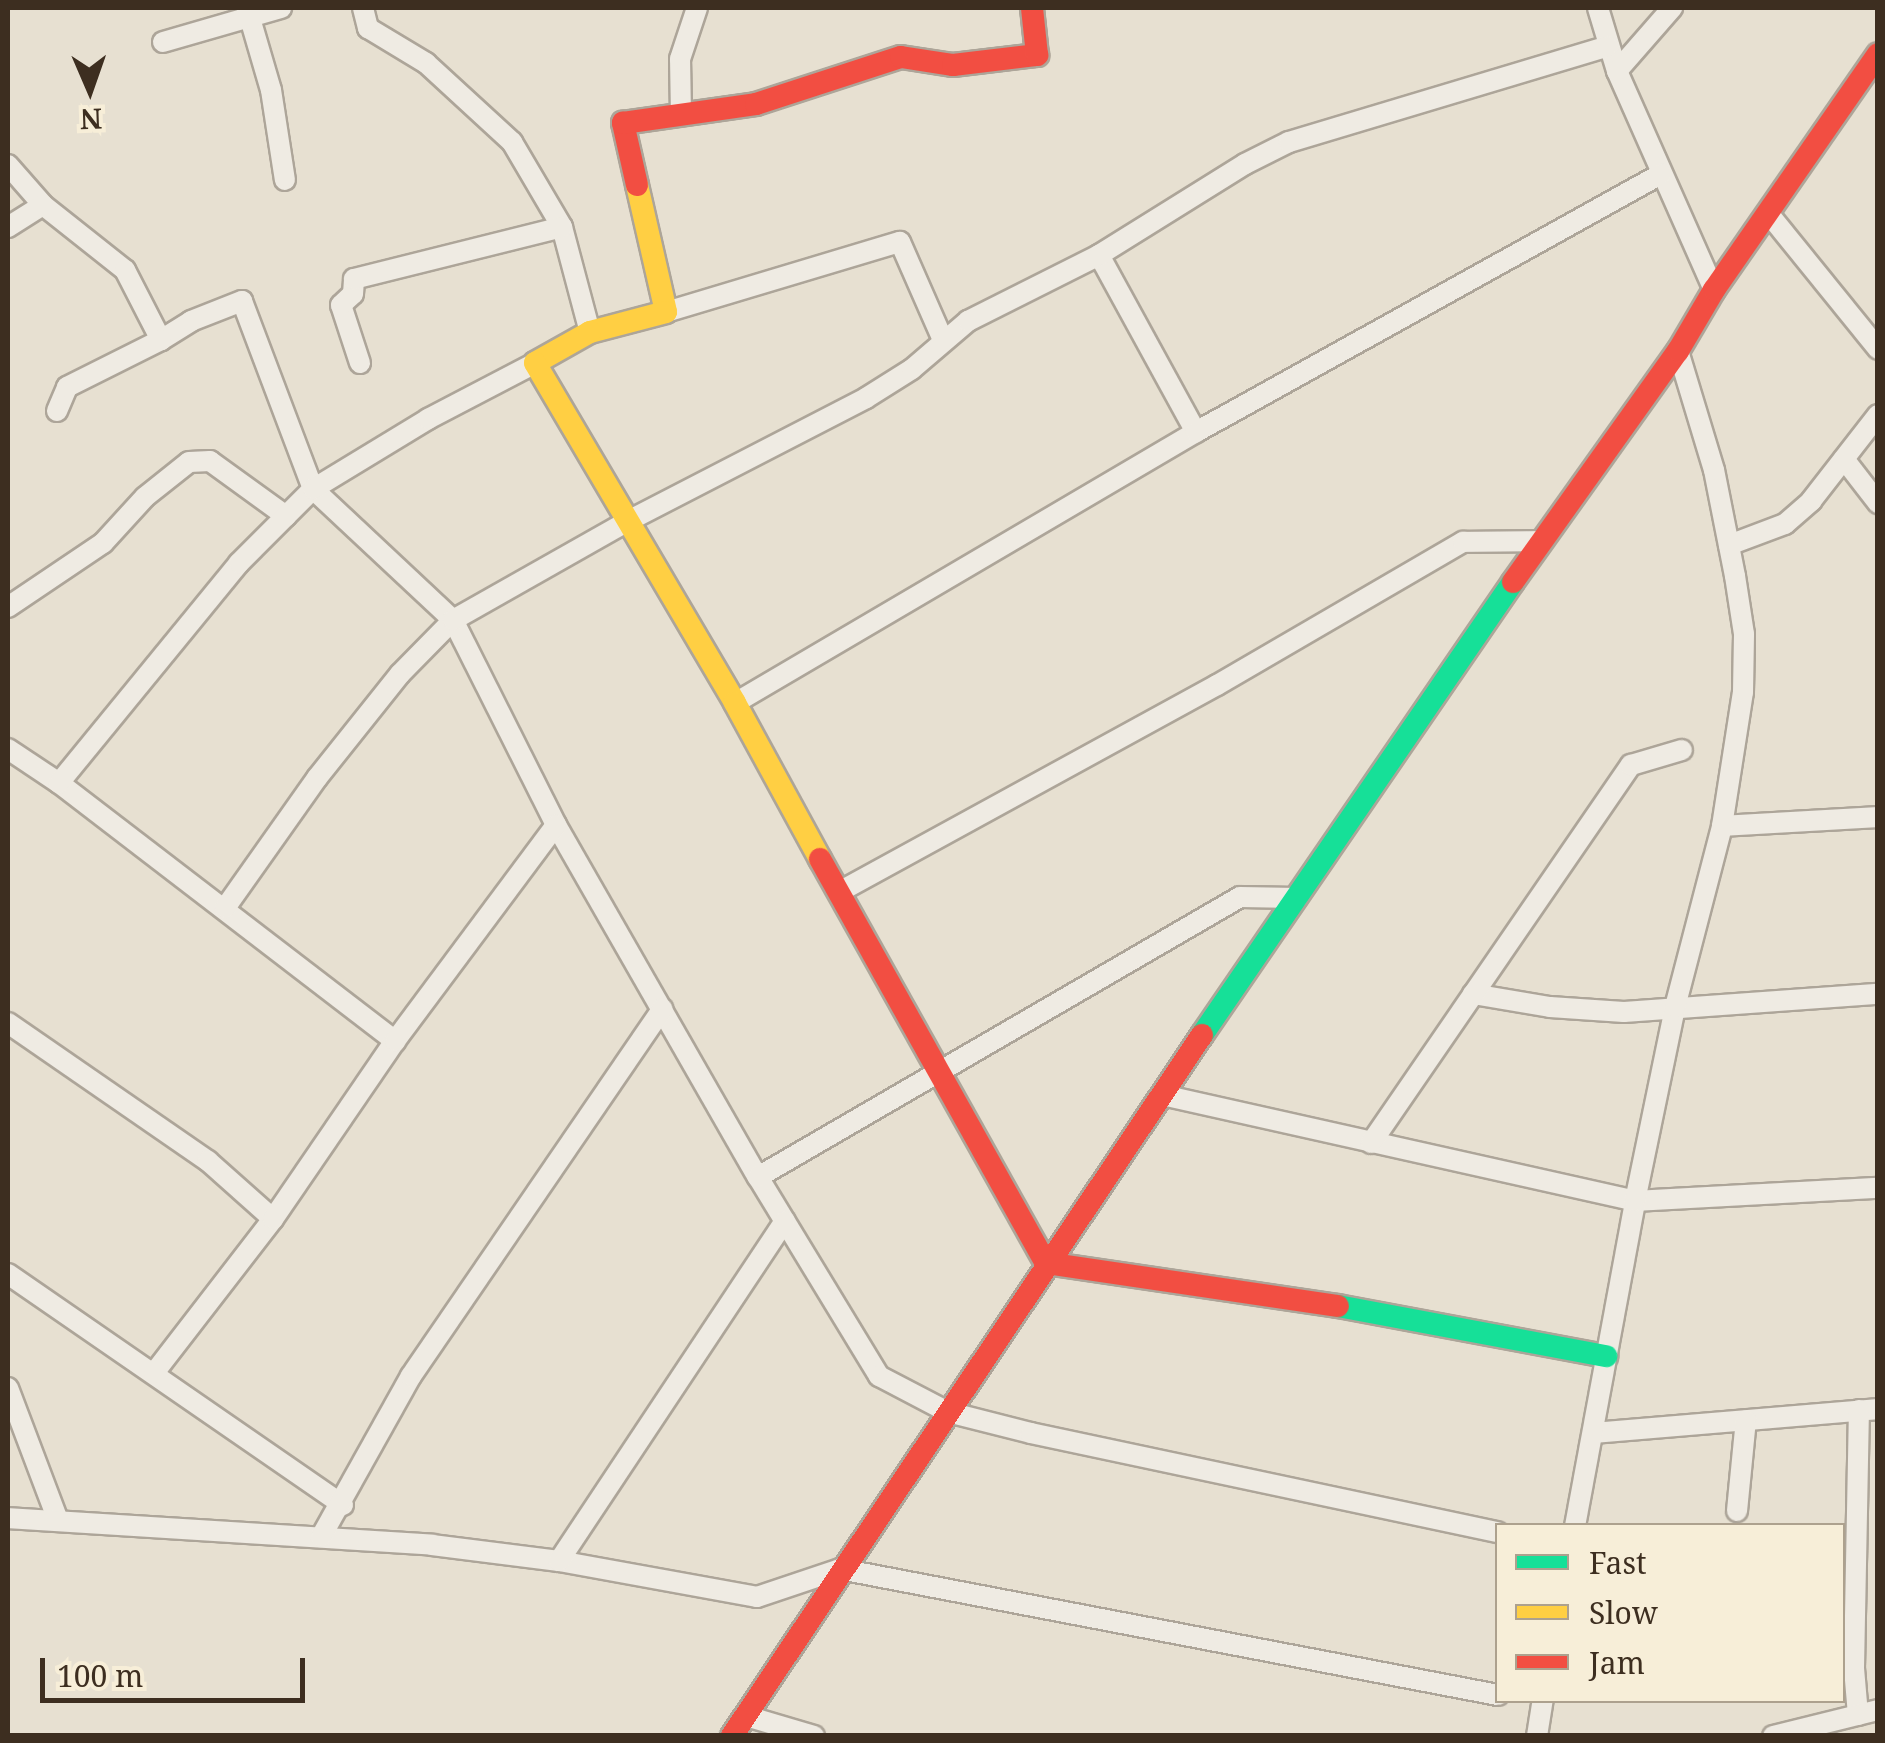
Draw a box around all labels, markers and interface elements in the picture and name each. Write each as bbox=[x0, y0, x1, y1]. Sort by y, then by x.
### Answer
north arrow bbox=[40, 40, 140, 140]
text: N bbox=[79, 101, 103, 139]
legend bbox=[1495, 1523, 1845, 1703]
text: Fast bbox=[1589, 1542, 1646, 1583]
text: Slow bbox=[1589, 1592, 1658, 1633]
scale bar bbox=[45, 1638, 310, 1700]
text: Jam bbox=[1589, 1642, 1645, 1683]
text: 100 m bbox=[57, 1655, 143, 1696]

